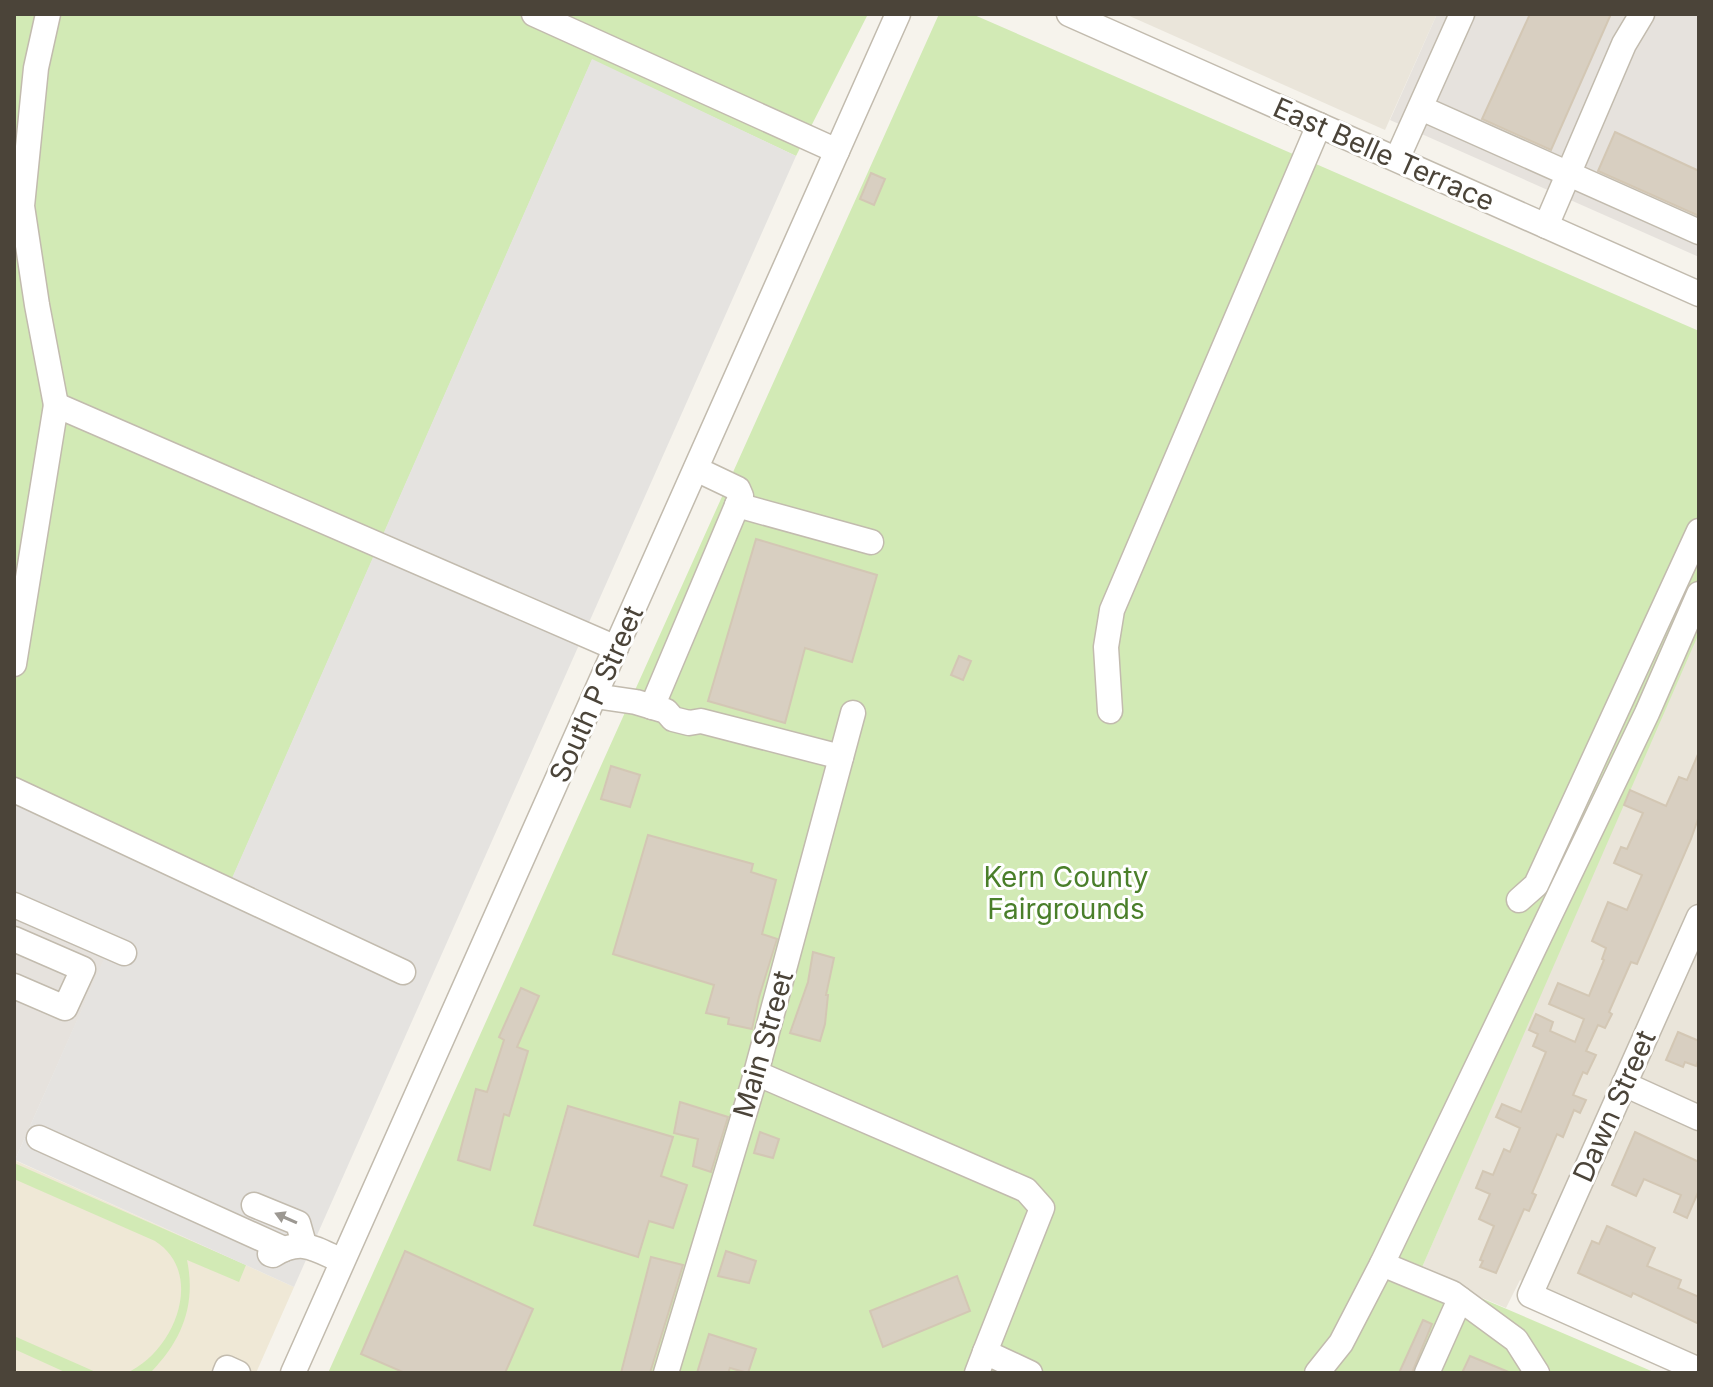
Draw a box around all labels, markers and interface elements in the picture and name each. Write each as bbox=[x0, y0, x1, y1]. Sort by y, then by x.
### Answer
street label: East Belle Terrace bbox=[1268, 90, 1500, 218]
street label: South P Street bbox=[542, 600, 650, 788]
park label: Kern County Fairgrounds bbox=[983, 860, 1149, 926]
street label: Main Street bbox=[726, 967, 800, 1121]
street label: Dawn Street bbox=[1565, 1025, 1663, 1187]
one-way arrow bbox=[274, 1212, 297, 1225]

